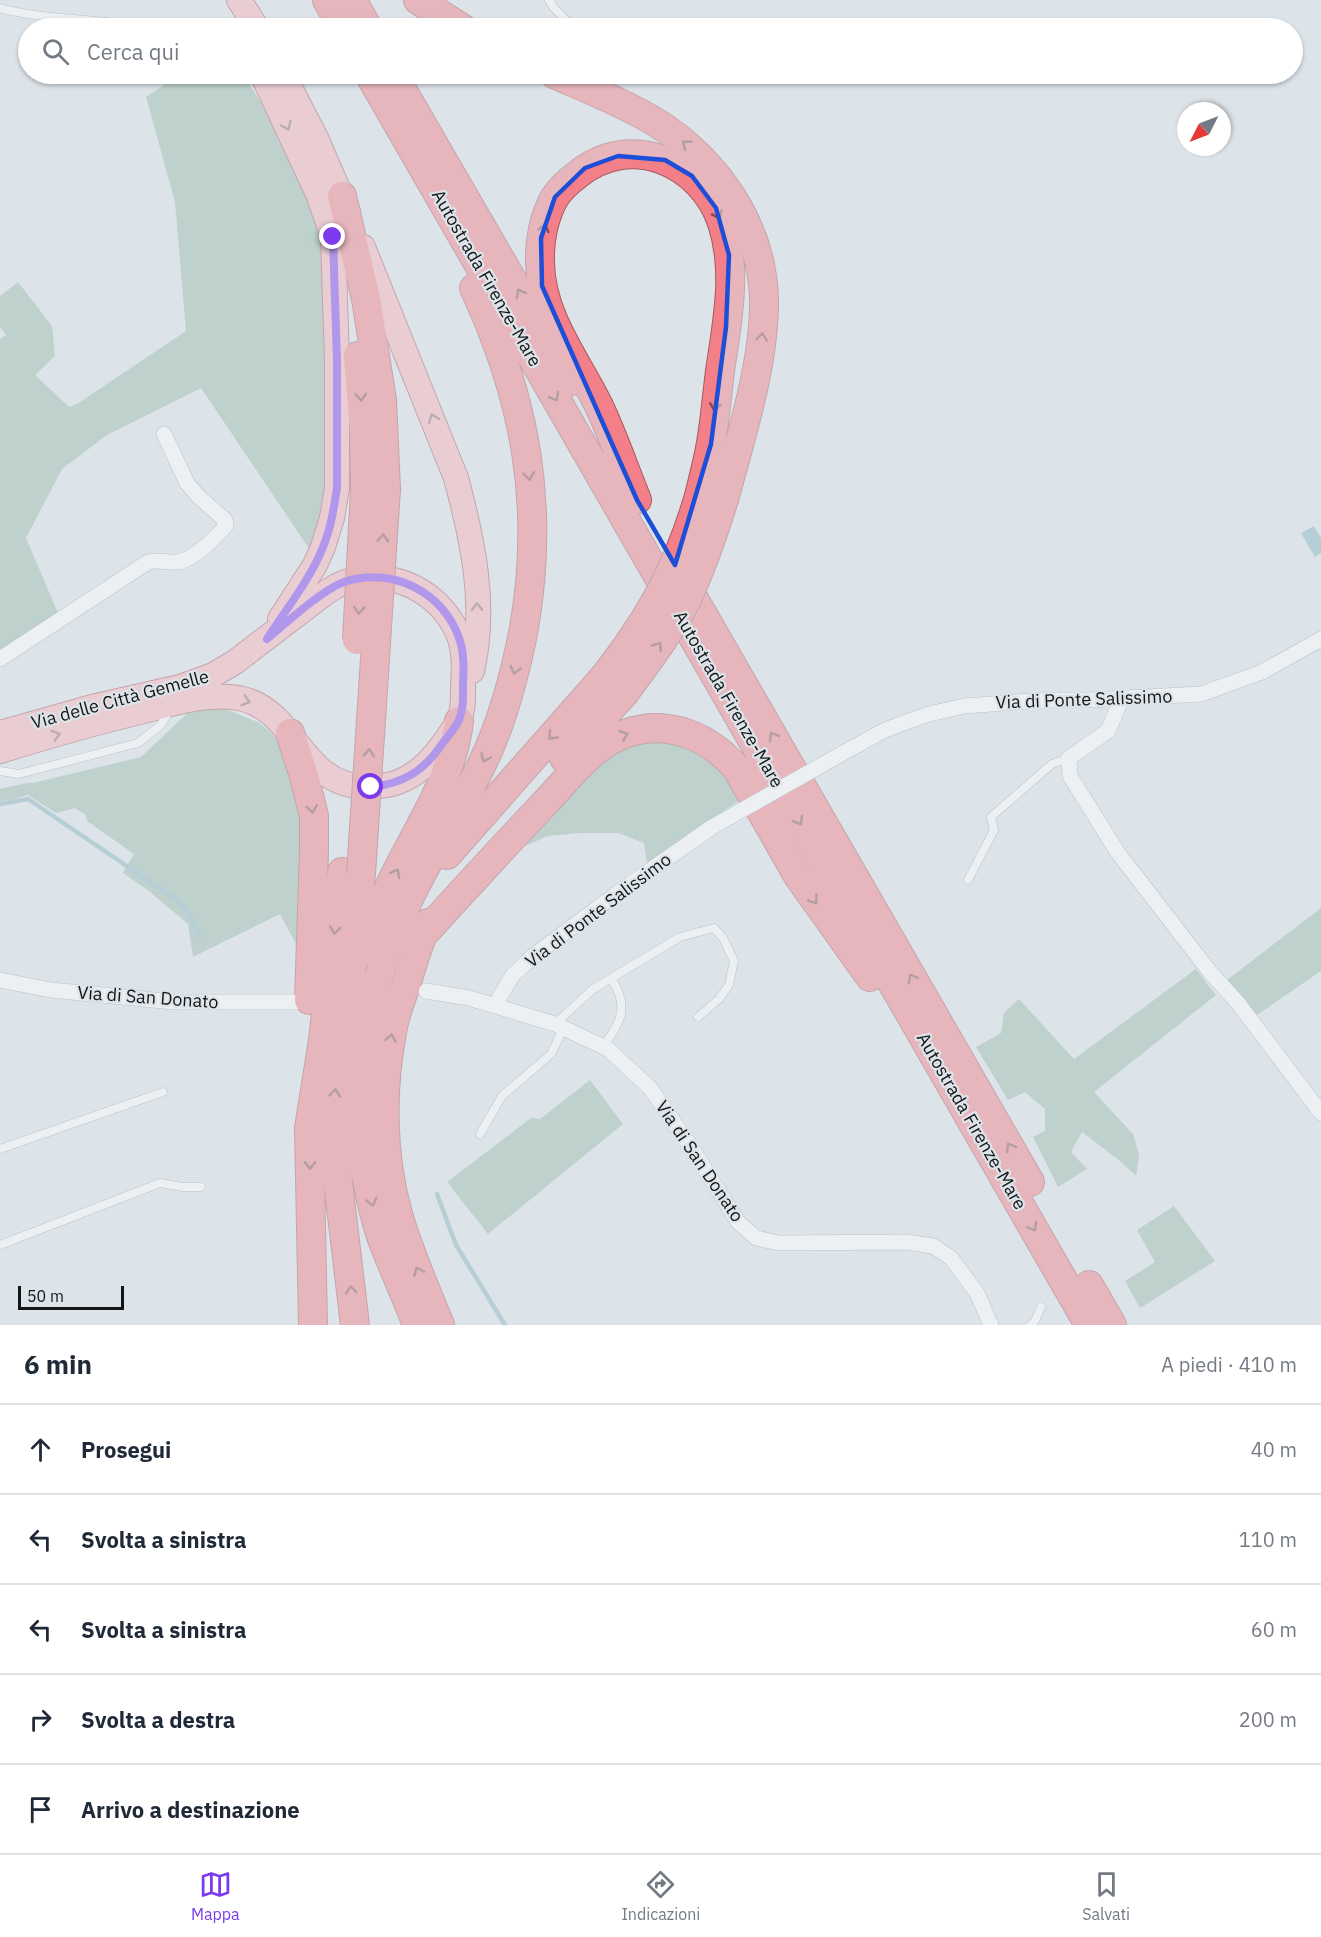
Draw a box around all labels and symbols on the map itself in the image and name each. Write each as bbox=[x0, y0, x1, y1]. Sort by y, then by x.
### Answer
north arrow bbox=[1177, 102, 1231, 156]
one-way arrow bbox=[279, 120, 291, 131]
one-way arrow bbox=[682, 141, 693, 152]
street label: Autostrada Firenze-Mare bbox=[427, 185, 547, 371]
one-way arrow bbox=[711, 209, 723, 220]
route end bbox=[319, 223, 345, 249]
one-way arrow bbox=[536, 223, 549, 233]
one-way arrow bbox=[516, 289, 527, 299]
one-way arrow bbox=[755, 332, 767, 341]
one-way arrow bbox=[548, 391, 560, 401]
one-way arrow bbox=[355, 393, 368, 402]
one-way arrow bbox=[710, 403, 722, 412]
one-way arrow bbox=[428, 413, 440, 424]
one-way arrow bbox=[523, 472, 535, 481]
one-way arrow bbox=[376, 533, 389, 542]
one-way arrow bbox=[471, 602, 484, 611]
one-way arrow bbox=[352, 606, 365, 615]
street label: Autostrada Firenze-Mare bbox=[669, 606, 789, 792]
one-way arrow bbox=[651, 642, 662, 653]
street label: Via delle Città Gemelle bbox=[29, 664, 211, 734]
one-way arrow bbox=[510, 664, 523, 674]
street label: Via di Ponte Salissimo bbox=[995, 684, 1173, 714]
one-way arrow bbox=[240, 694, 251, 707]
one-way arrow bbox=[50, 730, 61, 742]
one-way arrow bbox=[548, 730, 559, 740]
one-way arrow bbox=[618, 730, 629, 743]
one-way arrow bbox=[769, 732, 780, 742]
one-way arrow bbox=[362, 749, 375, 758]
one-way arrow bbox=[480, 751, 492, 762]
route start bbox=[357, 773, 383, 799]
one-way arrow bbox=[306, 805, 318, 814]
one-way arrow bbox=[792, 815, 803, 826]
street label: Via di Ponte Salissimo bbox=[520, 848, 676, 972]
one-way arrow bbox=[389, 868, 401, 879]
one-way arrow bbox=[807, 893, 818, 904]
one-way arrow bbox=[329, 925, 342, 934]
one-way arrow bbox=[908, 974, 919, 984]
street label: Via di San Donato bbox=[77, 981, 219, 1013]
street label: Autostrada Firenze-Mare bbox=[912, 1028, 1032, 1214]
one-way arrow bbox=[384, 1034, 397, 1044]
one-way arrow bbox=[329, 1088, 342, 1097]
street label: Via di San Donato bbox=[651, 1096, 749, 1226]
one-way arrow bbox=[1005, 1142, 1017, 1153]
one-way arrow bbox=[303, 1161, 316, 1170]
one-way arrow bbox=[365, 1197, 378, 1207]
one-way arrow bbox=[1025, 1221, 1037, 1231]
one-way arrow bbox=[413, 1266, 425, 1277]
scale bar bbox=[18, 1283, 124, 1310]
one-way arrow bbox=[345, 1286, 358, 1295]

